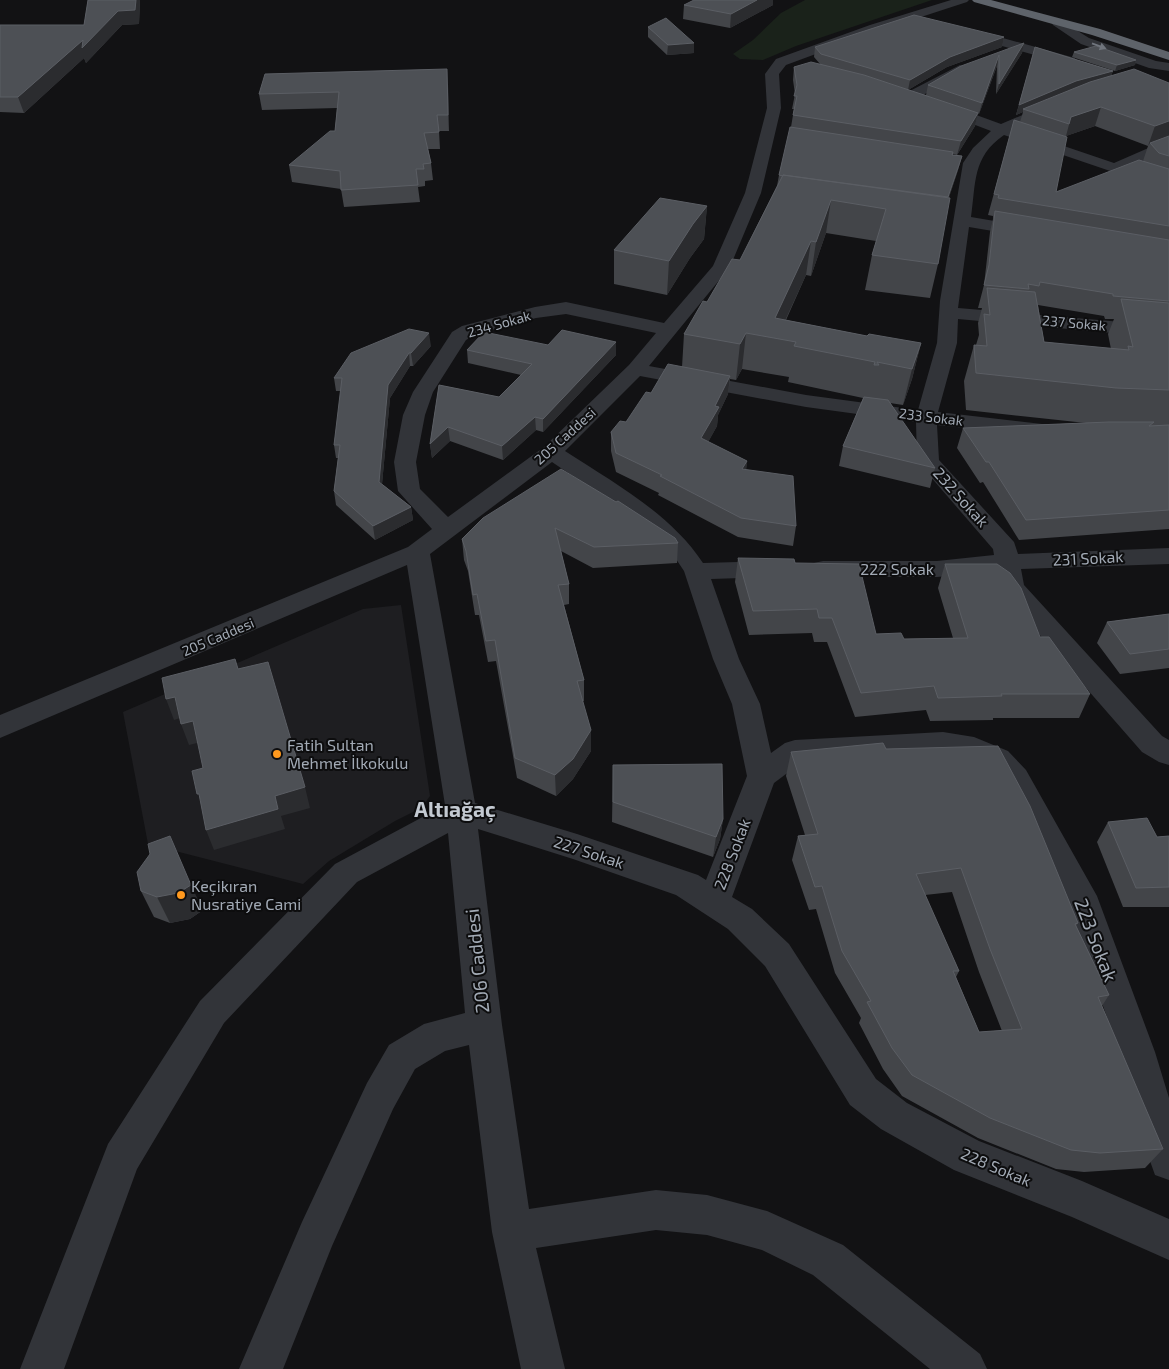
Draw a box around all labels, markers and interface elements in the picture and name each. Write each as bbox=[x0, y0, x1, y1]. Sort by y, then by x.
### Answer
one-way arrow bbox=[1092, 42, 1107, 50]
street label: 234 Sokak bbox=[465, 306, 533, 341]
street label: 237 Sokak bbox=[1042, 311, 1107, 334]
street label: 205 Caddesi bbox=[530, 404, 599, 468]
street label: 233 Sokak bbox=[898, 404, 964, 429]
street label: 232 Sokak bbox=[930, 463, 993, 530]
street label: 231 Sokak bbox=[1052, 546, 1124, 569]
street label: 222 Sokak bbox=[860, 559, 934, 578]
street label: 205 Caddesi bbox=[179, 614, 256, 659]
place label: Fatih Sultan Mehmet İlkokulu bbox=[287, 735, 408, 772]
marker: Fatih Sultan Mehmet İlkokulu bbox=[271, 748, 283, 760]
district label: Altıağaç bbox=[414, 796, 496, 823]
street label: 228 Sokak bbox=[709, 816, 754, 892]
street label: 227 Sokak bbox=[552, 831, 627, 872]
place label: Keçikıran Nusratiye Cami bbox=[191, 876, 301, 913]
marker: Keçikıran Nusratiye Cami bbox=[175, 889, 187, 901]
street label: 223 Sokak bbox=[1070, 895, 1123, 985]
street label: 206 Caddesi bbox=[460, 908, 493, 1014]
street label: 228 Sokak bbox=[958, 1143, 1034, 1190]

